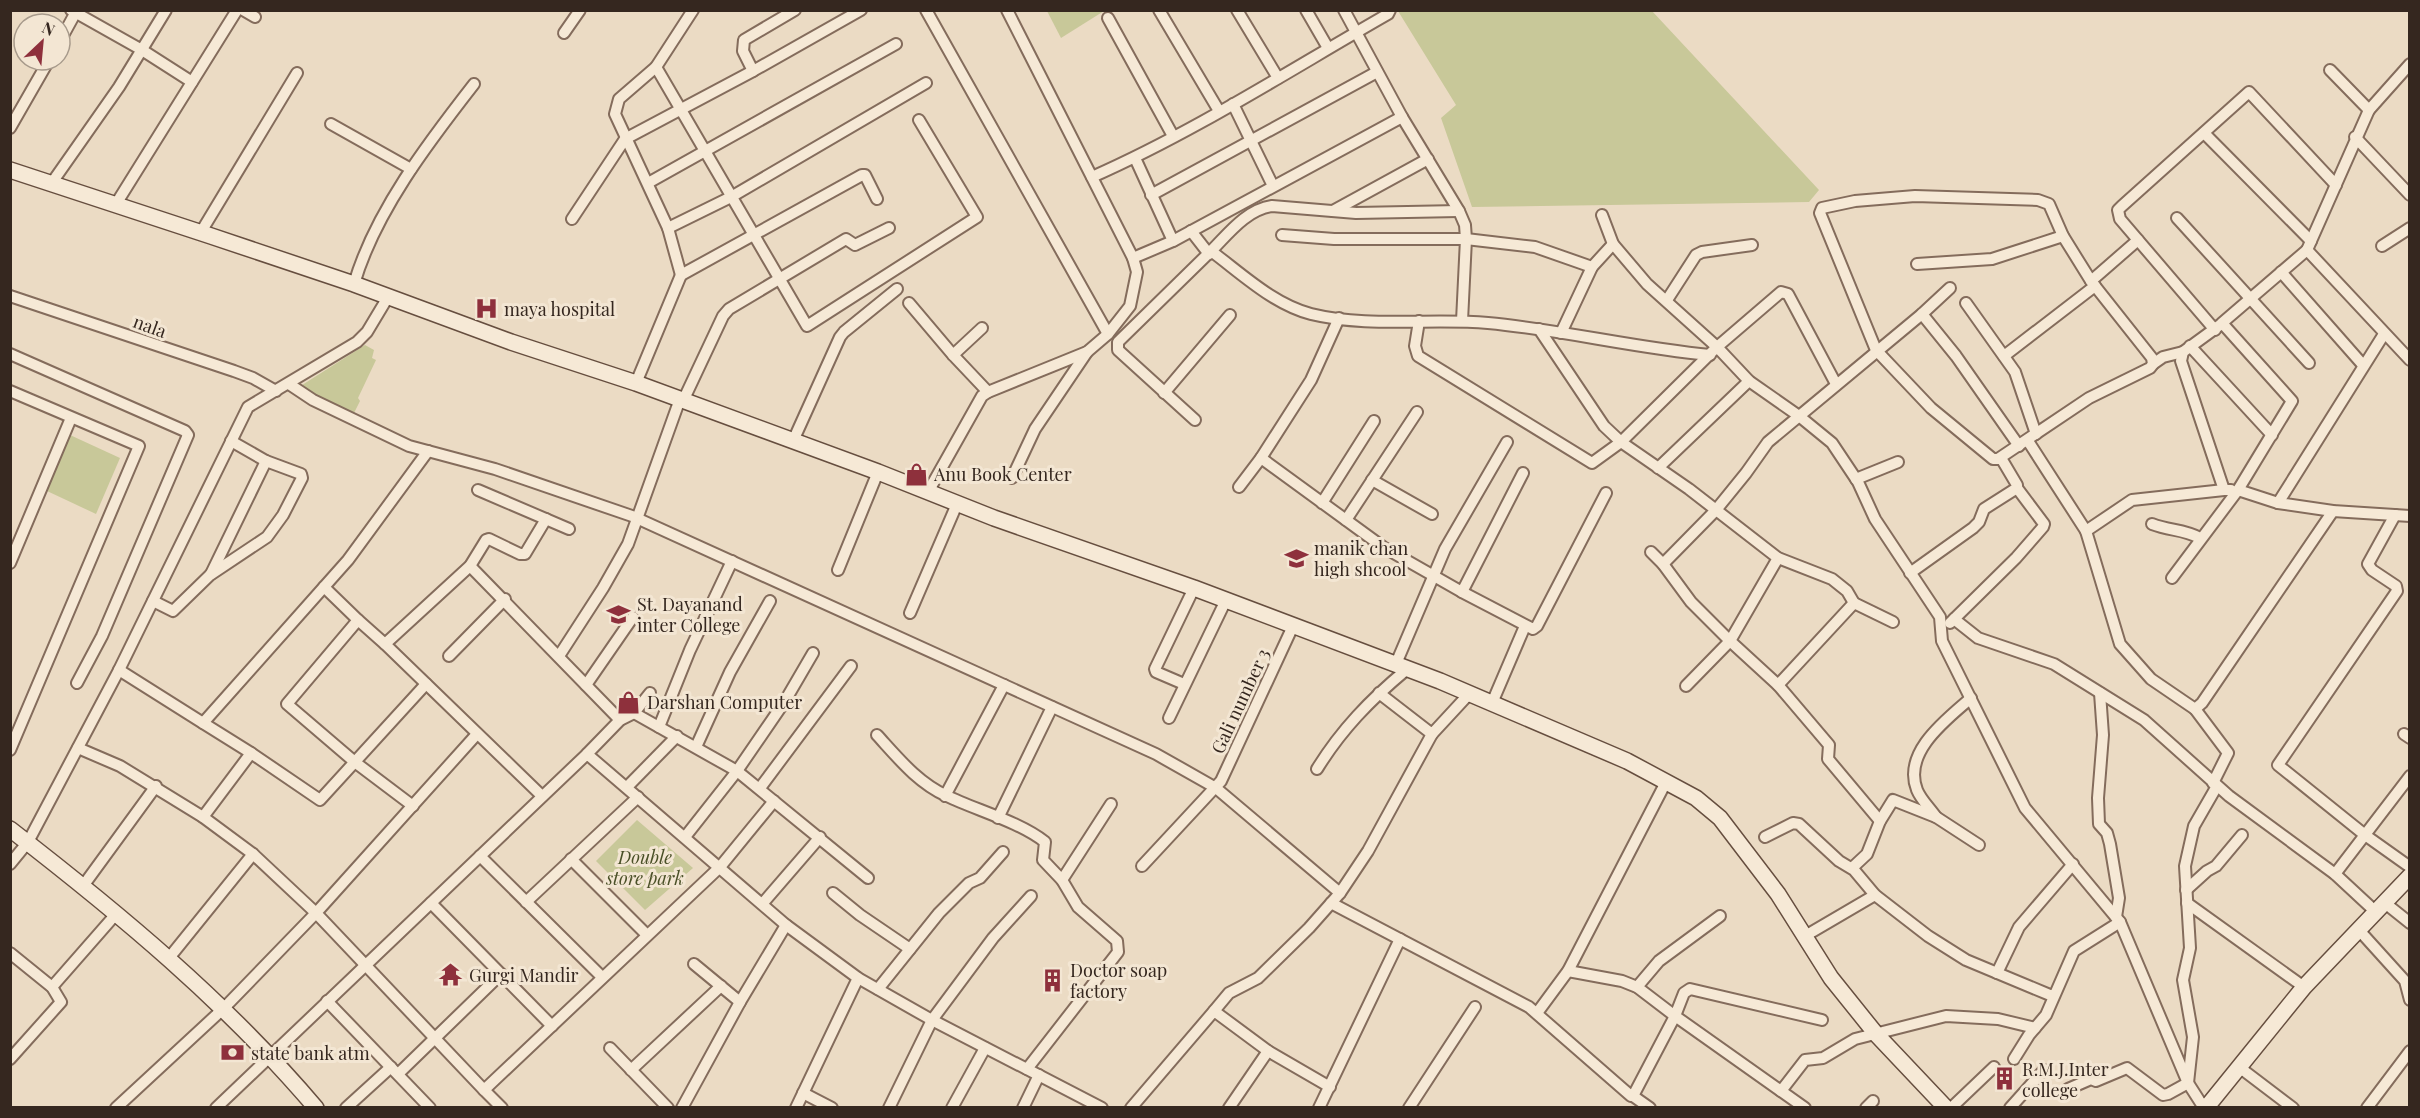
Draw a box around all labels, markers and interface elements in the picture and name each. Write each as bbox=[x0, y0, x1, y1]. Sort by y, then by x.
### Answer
north arrow bbox=[12, 12, 72, 72]
text: N bbox=[39, 16, 59, 40]
hospital icon: maya hospital bbox=[473, 296, 499, 322]
place label: maya hospital bbox=[504, 297, 615, 321]
street label: nala bbox=[130, 309, 170, 343]
shop icon: Anu Book Center bbox=[903, 461, 929, 487]
place label: Anu Book Center bbox=[933, 462, 1072, 486]
place label: manik chan high shcool bbox=[1314, 536, 1408, 581]
school or university icon: manik chan high shcool bbox=[1283, 545, 1309, 571]
place label: St. Dayanand inter College bbox=[637, 592, 743, 637]
school or university icon: St. Dayanand inter College bbox=[606, 601, 632, 627]
street label: Gali number 3 bbox=[1205, 645, 1275, 757]
shop icon: Darshan Computer bbox=[616, 689, 642, 715]
place label: Darshan Computer bbox=[647, 690, 802, 714]
park label: Double store park bbox=[605, 845, 684, 890]
place label: Doctor soap factory bbox=[1070, 958, 1167, 1003]
temple icon: Gurgi Mandir bbox=[438, 962, 464, 988]
place label: Gurgi Mandir bbox=[469, 963, 578, 987]
building icon: Doctor soap factory bbox=[1039, 967, 1065, 993]
bank icon: state bank atm bbox=[220, 1040, 246, 1066]
place label: state bank atm bbox=[251, 1041, 370, 1065]
place label: R.M.J.Inter college bbox=[2022, 1057, 2109, 1102]
building icon: R.M.J.Inter college bbox=[1991, 1066, 2017, 1092]

